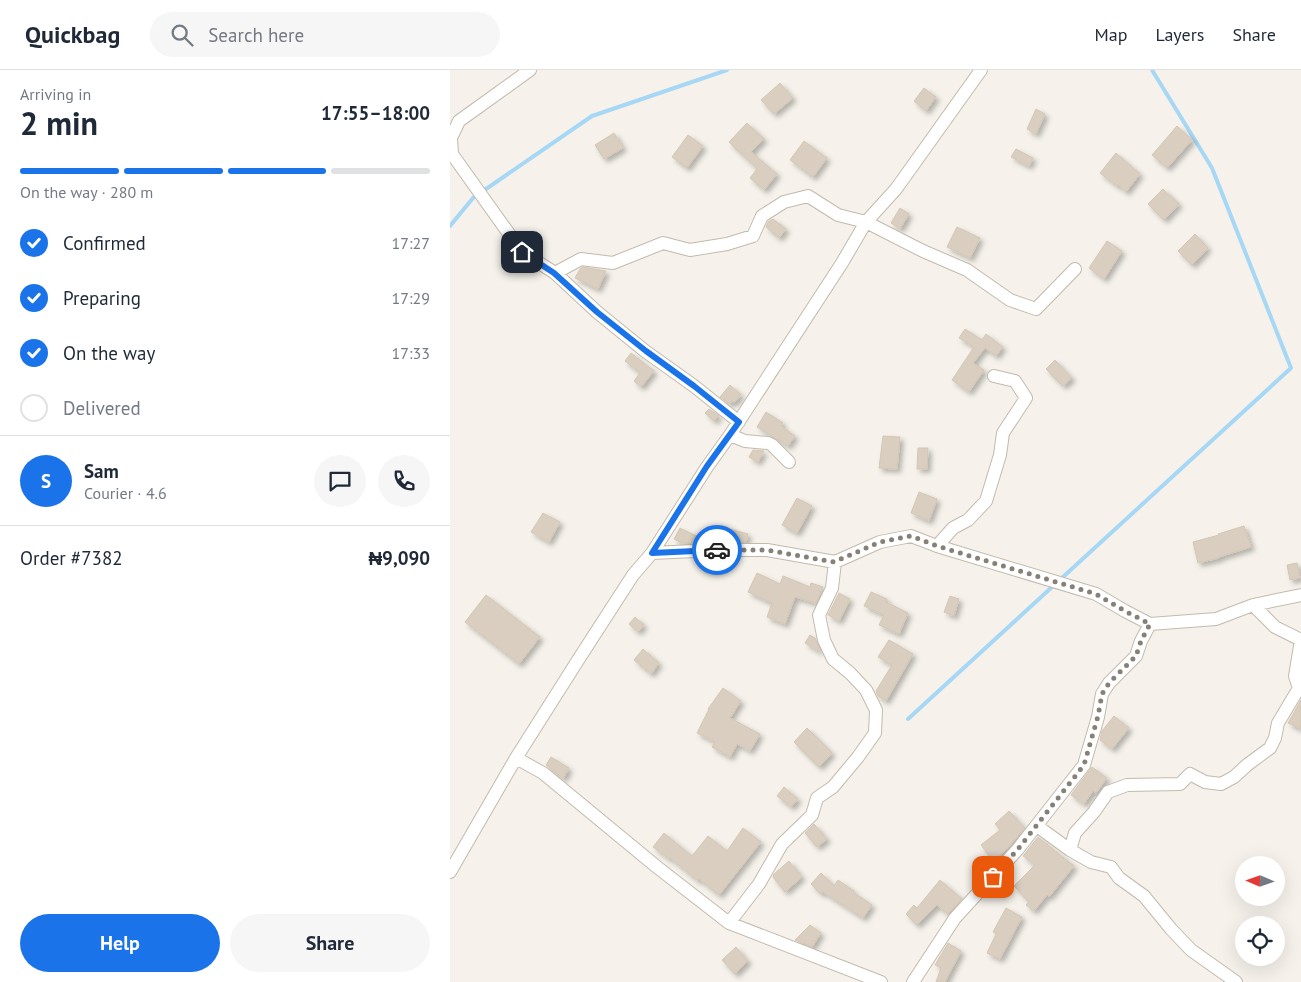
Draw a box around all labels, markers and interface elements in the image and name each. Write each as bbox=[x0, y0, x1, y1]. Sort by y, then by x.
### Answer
search box bbox=[150, 12, 500, 57]
text: Quickbag bbox=[25, 19, 120, 50]
icon: search bbox=[168, 21, 196, 49]
text: Search here bbox=[208, 23, 304, 47]
text: Map bbox=[1095, 23, 1127, 46]
text: Layers bbox=[1155, 23, 1204, 46]
text: Share bbox=[1232, 23, 1276, 46]
text: Arriving in bbox=[20, 84, 91, 104]
text: 17:55–18:00 bbox=[321, 101, 430, 125]
text: 2 min bbox=[20, 102, 98, 144]
text: On the way · 280 m bbox=[20, 182, 153, 202]
icon: check bbox=[20, 229, 48, 257]
text: Confirmed bbox=[63, 231, 146, 255]
pin bbox=[501, 231, 543, 273]
text: 17:27 bbox=[392, 233, 430, 253]
icon: home bbox=[508, 238, 536, 266]
icon: check bbox=[20, 284, 48, 312]
text: Preparing bbox=[63, 286, 141, 310]
text: 17:29 bbox=[392, 288, 430, 308]
icon: check bbox=[20, 339, 48, 367]
text: On the way bbox=[63, 341, 155, 365]
text: 17:33 bbox=[392, 343, 430, 363]
text: Delivered bbox=[63, 396, 141, 420]
button: chat bbox=[314, 455, 366, 507]
button: phone bbox=[378, 455, 430, 507]
text: Sam bbox=[84, 459, 119, 483]
text: S bbox=[41, 469, 51, 493]
text: Courier · 4.6 bbox=[84, 483, 167, 503]
courier bbox=[692, 525, 742, 575]
icon: car bbox=[703, 536, 731, 564]
text: Order #7382 bbox=[20, 546, 123, 570]
text: ₦9,090 bbox=[368, 546, 430, 570]
pin bbox=[972, 856, 1014, 898]
north arrow bbox=[1235, 856, 1285, 906]
map controls bbox=[1235, 856, 1285, 966]
icon: bag bbox=[979, 863, 1007, 891]
button: Help bbox=[20, 914, 220, 972]
button: Share bbox=[230, 914, 430, 972]
button: locate bbox=[1235, 916, 1285, 966]

